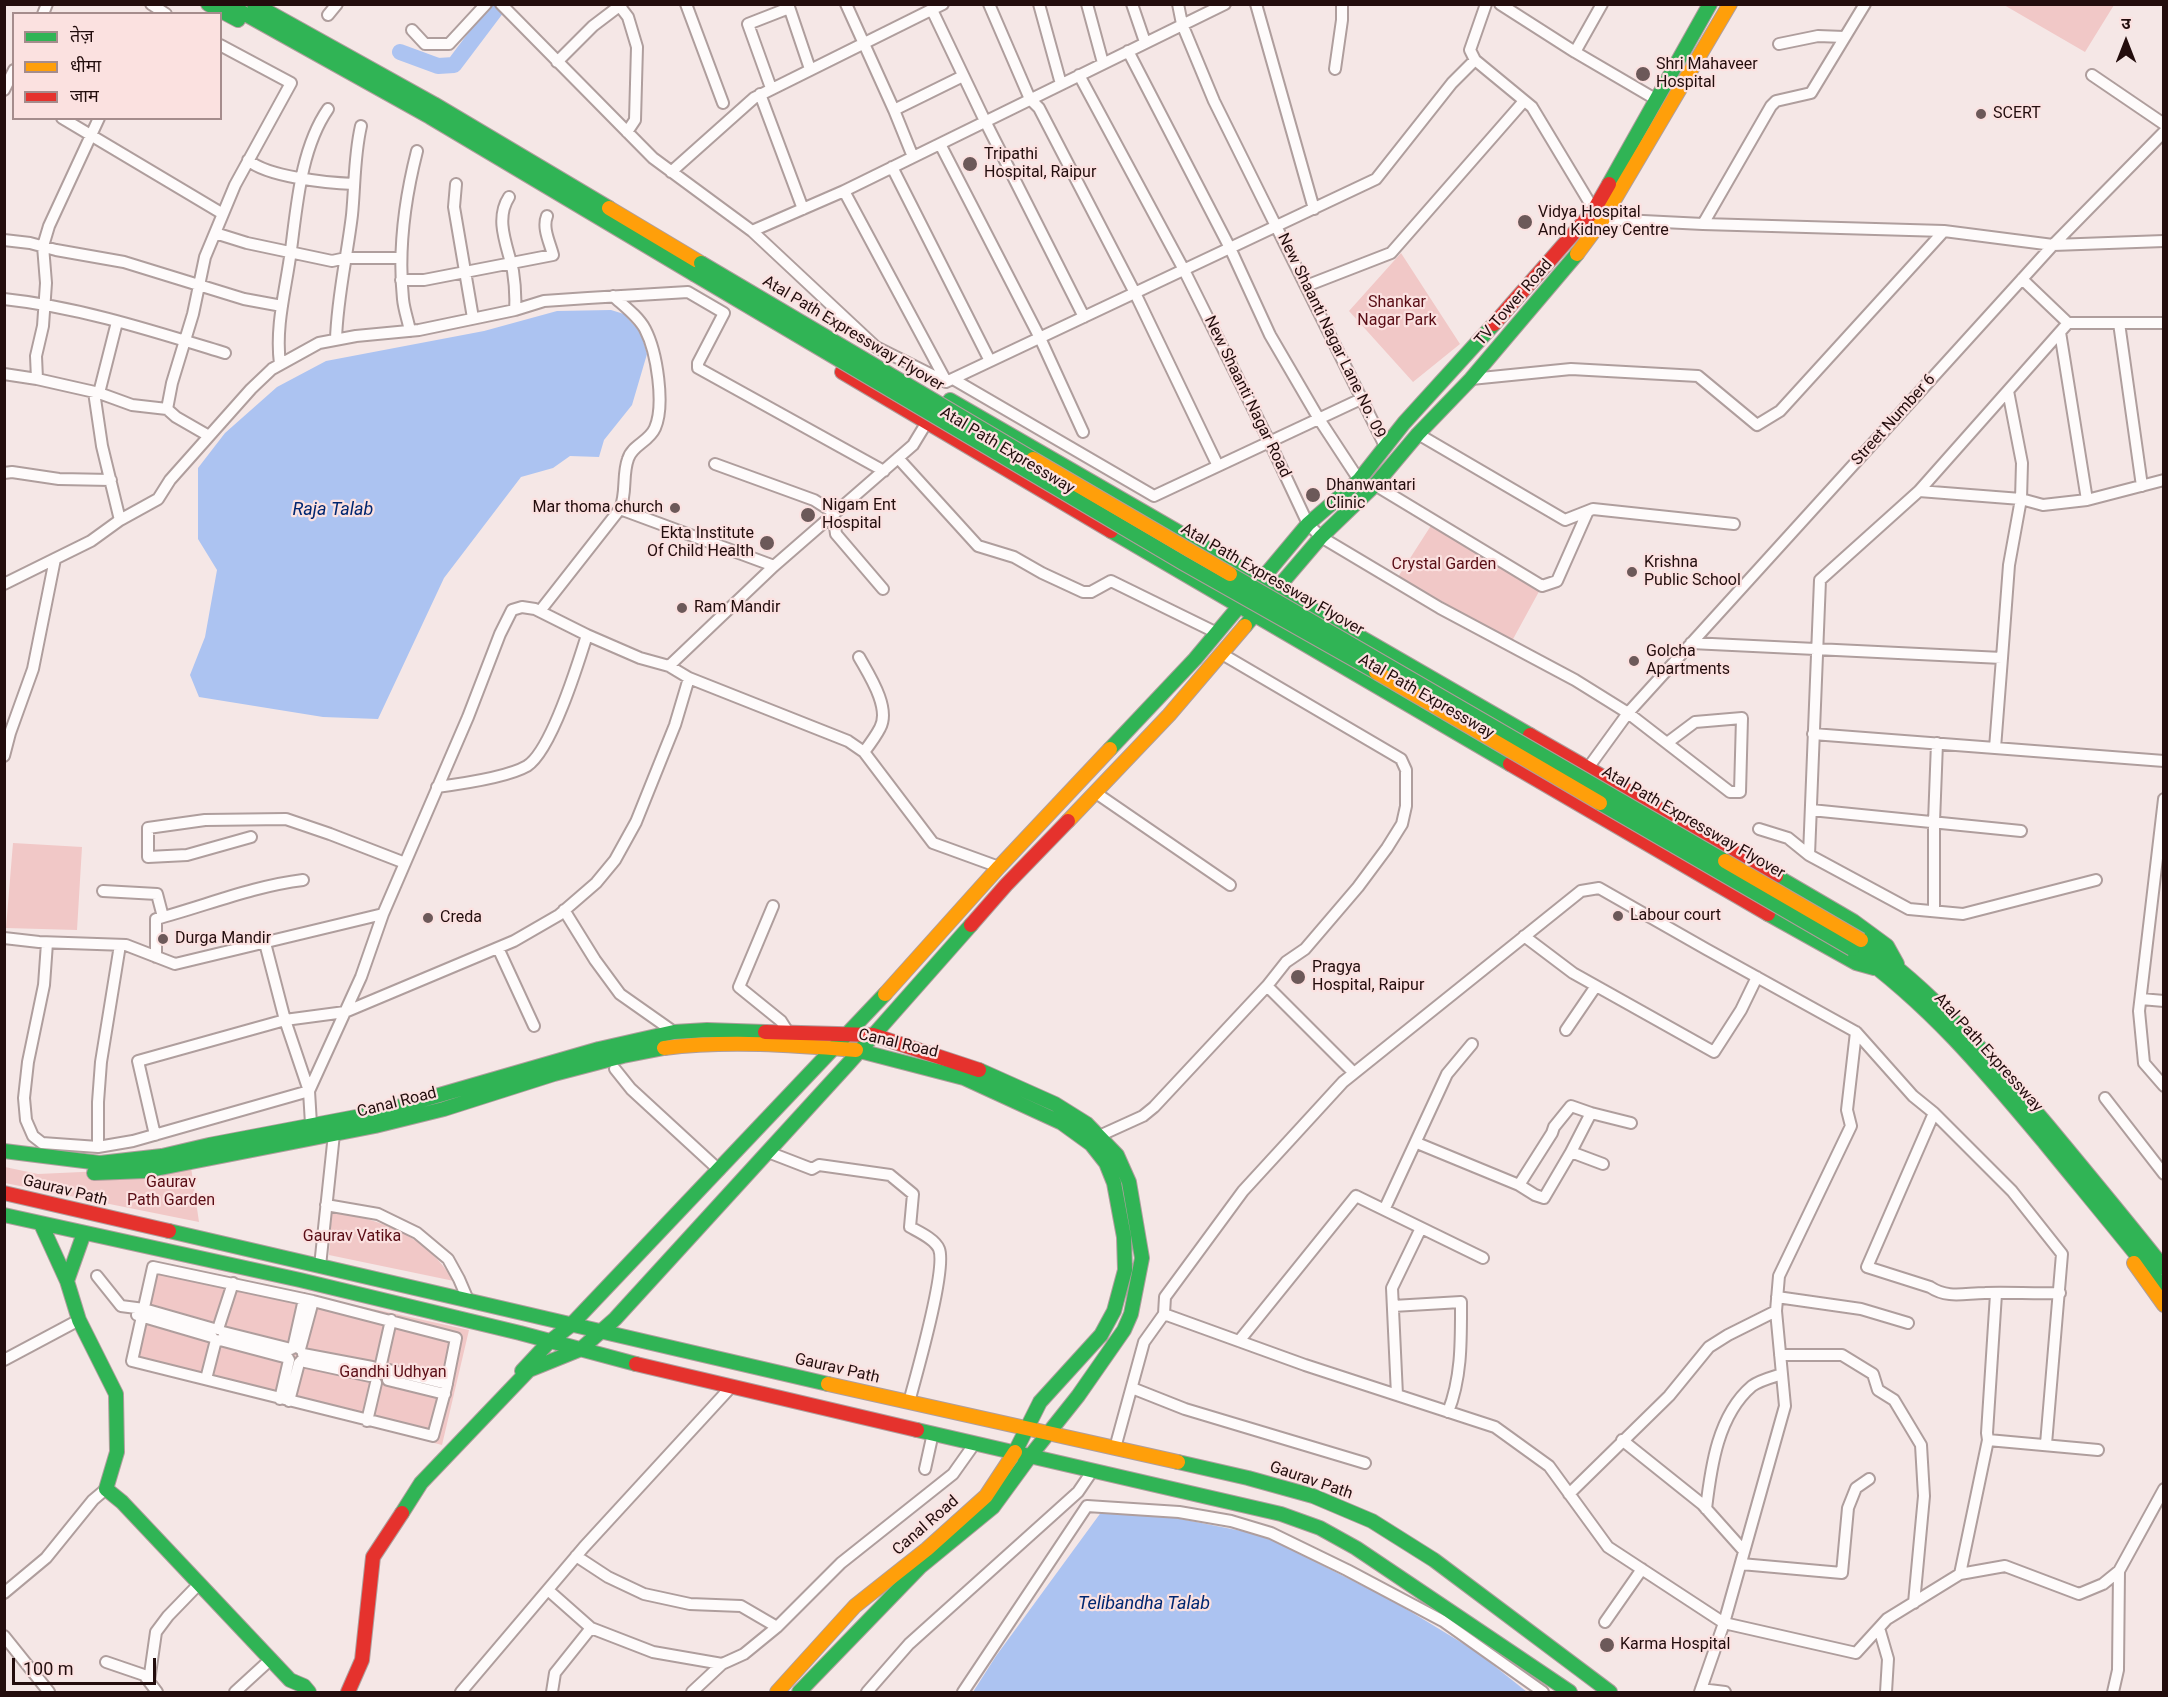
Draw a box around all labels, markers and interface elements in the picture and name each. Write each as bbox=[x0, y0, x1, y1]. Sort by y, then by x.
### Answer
legend bbox=[12, 12, 222, 120]
north arrow bbox=[2096, 12, 2156, 72]
text: उ bbox=[2121, 14, 2131, 33]
text: तेज़ bbox=[70, 25, 94, 46]
text: धीमा bbox=[70, 55, 101, 76]
place label: Shri Mahaveer Hospital bbox=[1656, 55, 1758, 93]
marker: Shri Mahaveer Hospital bbox=[1634, 65, 1652, 83]
text: जाम bbox=[70, 85, 99, 106]
place label: SCERT bbox=[1993, 104, 2041, 124]
marker: SCERT bbox=[1974, 107, 1988, 121]
place label: Tripathi Hospital, Raipur bbox=[984, 145, 1096, 183]
marker: Tripathi Hospital, Raipur bbox=[961, 155, 979, 173]
place label: Vidya Hospital And Kidney Centre bbox=[1538, 203, 1669, 241]
marker: Vidya Hospital And Kidney Centre bbox=[1516, 213, 1534, 231]
street label: New Shaanti Nagar Lane No. 09 bbox=[1273, 230, 1389, 442]
street label: TV Tower Road bbox=[1471, 256, 1557, 350]
street label: Atal Path Expressway Flyover bbox=[759, 272, 947, 396]
park label: Shankar Nagar Park bbox=[1357, 293, 1437, 331]
street label: New Shaanti Nagar Road bbox=[1199, 313, 1295, 481]
street label: Street Number 6 bbox=[1848, 370, 1940, 470]
street label: Atal Path Expressway bbox=[936, 403, 1078, 499]
place label: Dhanwantari Clinic bbox=[1326, 476, 1416, 514]
marker: Dhanwantari Clinic bbox=[1304, 486, 1322, 504]
place label: Nigam Ent Hospital bbox=[822, 496, 896, 534]
place label: Mar thoma church bbox=[533, 498, 663, 518]
water label: Raja Talab bbox=[293, 499, 373, 521]
marker: Mar thoma church bbox=[668, 501, 682, 515]
marker: Nigam Ent Hospital bbox=[799, 506, 817, 524]
street label: Atal Path Expressway Flyover bbox=[1177, 520, 1367, 640]
place label: Ekta Institute Of Child Health bbox=[647, 524, 754, 562]
marker: Ekta Institute Of Child Health bbox=[758, 534, 776, 552]
place label: Krishna Public School bbox=[1644, 553, 1741, 591]
park label: Crystal Garden bbox=[1392, 555, 1496, 575]
marker: Krishna Public School bbox=[1625, 565, 1639, 579]
place label: Ram Mandir bbox=[694, 598, 780, 618]
marker: Ram Mandir bbox=[675, 601, 689, 615]
place label: Golcha Apartments bbox=[1646, 642, 1730, 680]
street label: Atal Path Expressway bbox=[1355, 650, 1497, 744]
marker: Golcha Apartments bbox=[1627, 654, 1641, 668]
street label: Atal Path Expressway Flyover bbox=[1598, 763, 1788, 883]
place label: Labour court bbox=[1630, 906, 1721, 926]
place label: Creda bbox=[440, 908, 482, 928]
marker: Labour court bbox=[1611, 909, 1625, 923]
marker: Creda bbox=[421, 911, 435, 925]
place label: Durga Mandir bbox=[175, 929, 271, 949]
marker: Durga Mandir bbox=[156, 932, 170, 946]
place label: Pragya Hospital, Raipur bbox=[1312, 958, 1424, 996]
marker: Pragya Hospital, Raipur bbox=[1289, 968, 1307, 986]
street label: Atal Path Expressway bbox=[1930, 990, 2046, 1116]
street label: Canal Road bbox=[856, 1026, 940, 1062]
street label: Canal Road bbox=[355, 1084, 439, 1122]
street label: Gaurav Path bbox=[21, 1171, 109, 1211]
park label: Gaurav Path Garden bbox=[127, 1173, 215, 1211]
park label: Gaurav Vatika bbox=[303, 1227, 401, 1247]
street label: Gaurav Path bbox=[793, 1350, 881, 1388]
park label: Gandhi Udhyan bbox=[339, 1363, 447, 1383]
street label: Gaurav Path bbox=[1267, 1458, 1355, 1504]
street label: Canal Road bbox=[889, 1492, 963, 1560]
water label: Telibandha Talab bbox=[1078, 1593, 1210, 1615]
place label: Karma Hospital bbox=[1620, 1635, 1730, 1655]
marker: Karma Hospital bbox=[1598, 1636, 1616, 1654]
scale bar bbox=[15, 1646, 159, 1684]
text: 100 m bbox=[23, 1658, 74, 1679]

